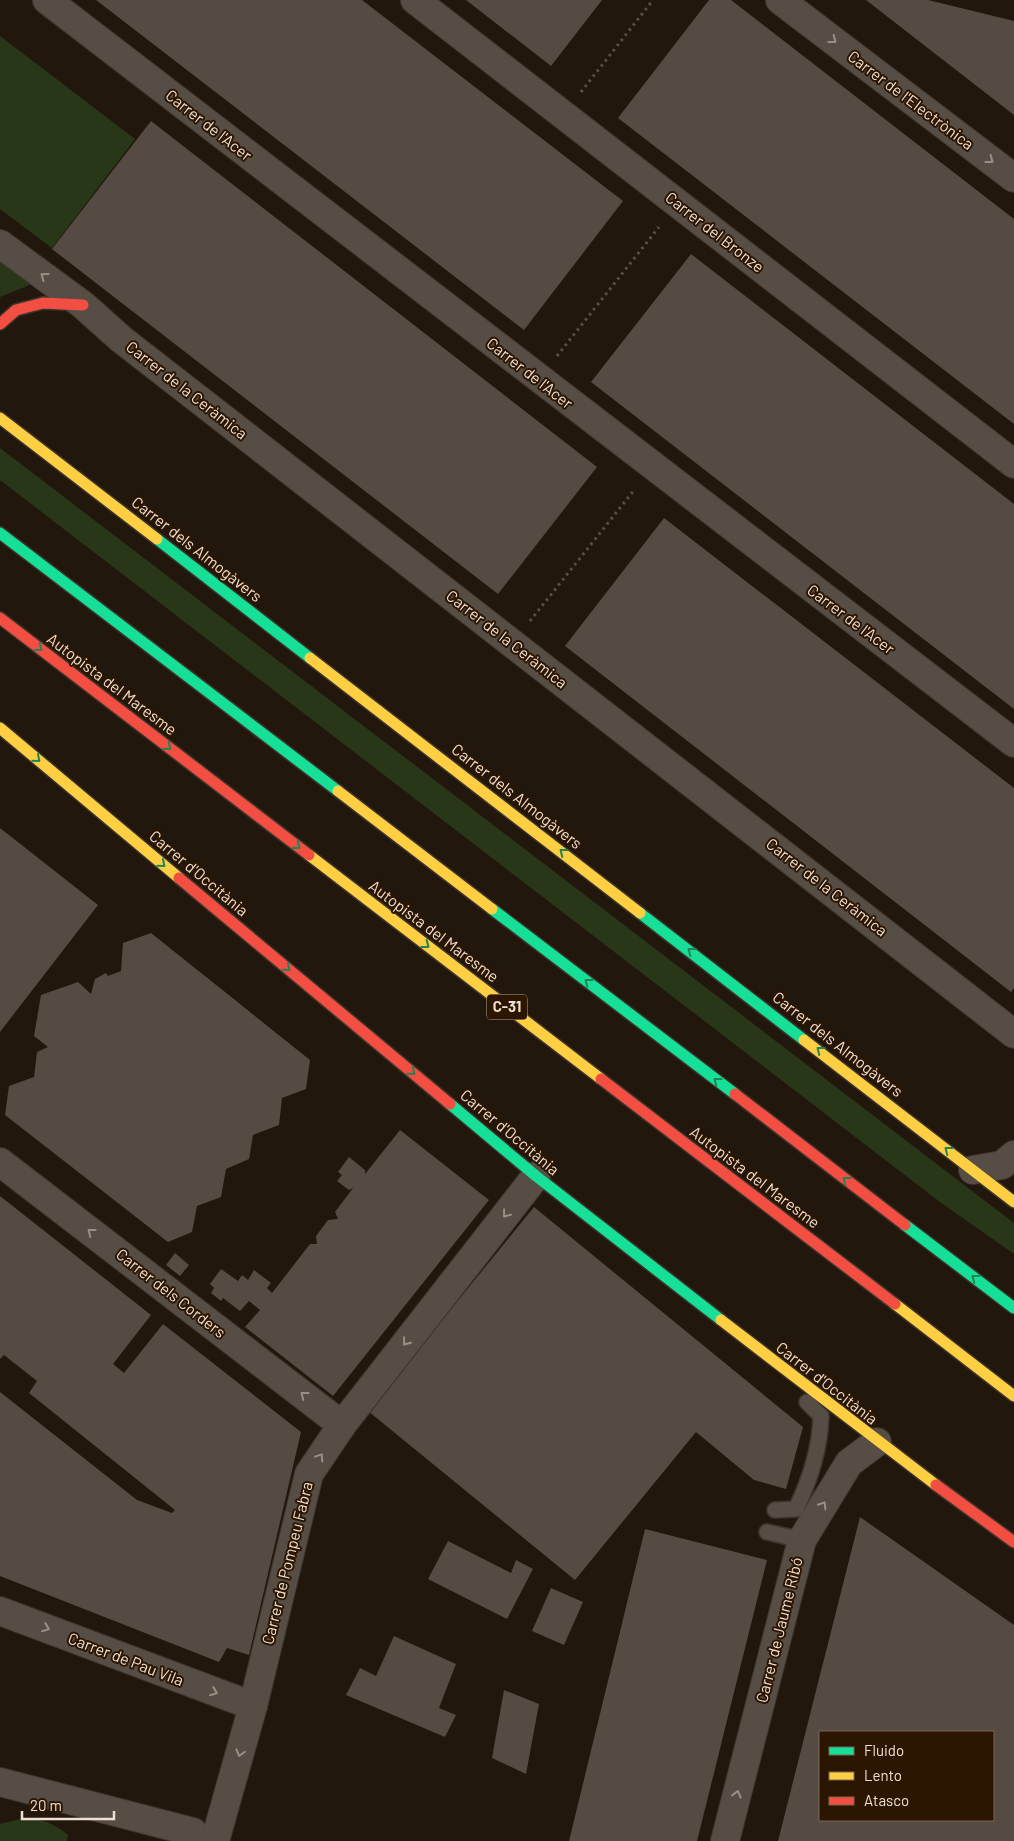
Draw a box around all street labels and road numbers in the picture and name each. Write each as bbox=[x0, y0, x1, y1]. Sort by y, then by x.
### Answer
street label: Carrer de l'Electrònica bbox=[845, 46, 978, 153]
street label: Carrer de l'Acer bbox=[162, 85, 256, 164]
street label: Carrer del Bronze bbox=[662, 187, 768, 276]
street label: Carrer de l'Acer bbox=[483, 333, 577, 412]
street label: Carrer de la Ceràmica bbox=[123, 336, 252, 443]
street label: Carrer dels Almogàvers bbox=[128, 492, 266, 605]
street label: Carrer de l'Acer bbox=[804, 580, 899, 658]
street label: Carrer de la Ceràmica bbox=[443, 585, 572, 692]
street label: Autopista del Maresme bbox=[44, 629, 181, 739]
street label: Carrer dels Almogàvers bbox=[448, 739, 586, 852]
street label: Carrer d'Occitània bbox=[146, 826, 253, 919]
street label: Carrer de la Ceràmica bbox=[763, 833, 892, 940]
street label: Autopista del Maresme bbox=[366, 876, 503, 986]
street label: Carrer dels Almogàvers bbox=[769, 987, 907, 1100]
road number: C-31 bbox=[487, 994, 527, 1020]
street label: Carrer d'Occitània bbox=[457, 1085, 564, 1178]
street label: Autopista del Maresme bbox=[687, 1122, 824, 1232]
street label: Carrer dels Corders bbox=[113, 1244, 230, 1341]
street label: Carrer d'Occitània bbox=[773, 1337, 882, 1428]
street label: Carrer de Pompeu Fabra bbox=[257, 1480, 316, 1646]
street label: Carrer de Jaume Ribó bbox=[751, 1555, 806, 1705]
street label: Carrer de Pau Vila bbox=[66, 1628, 187, 1689]

